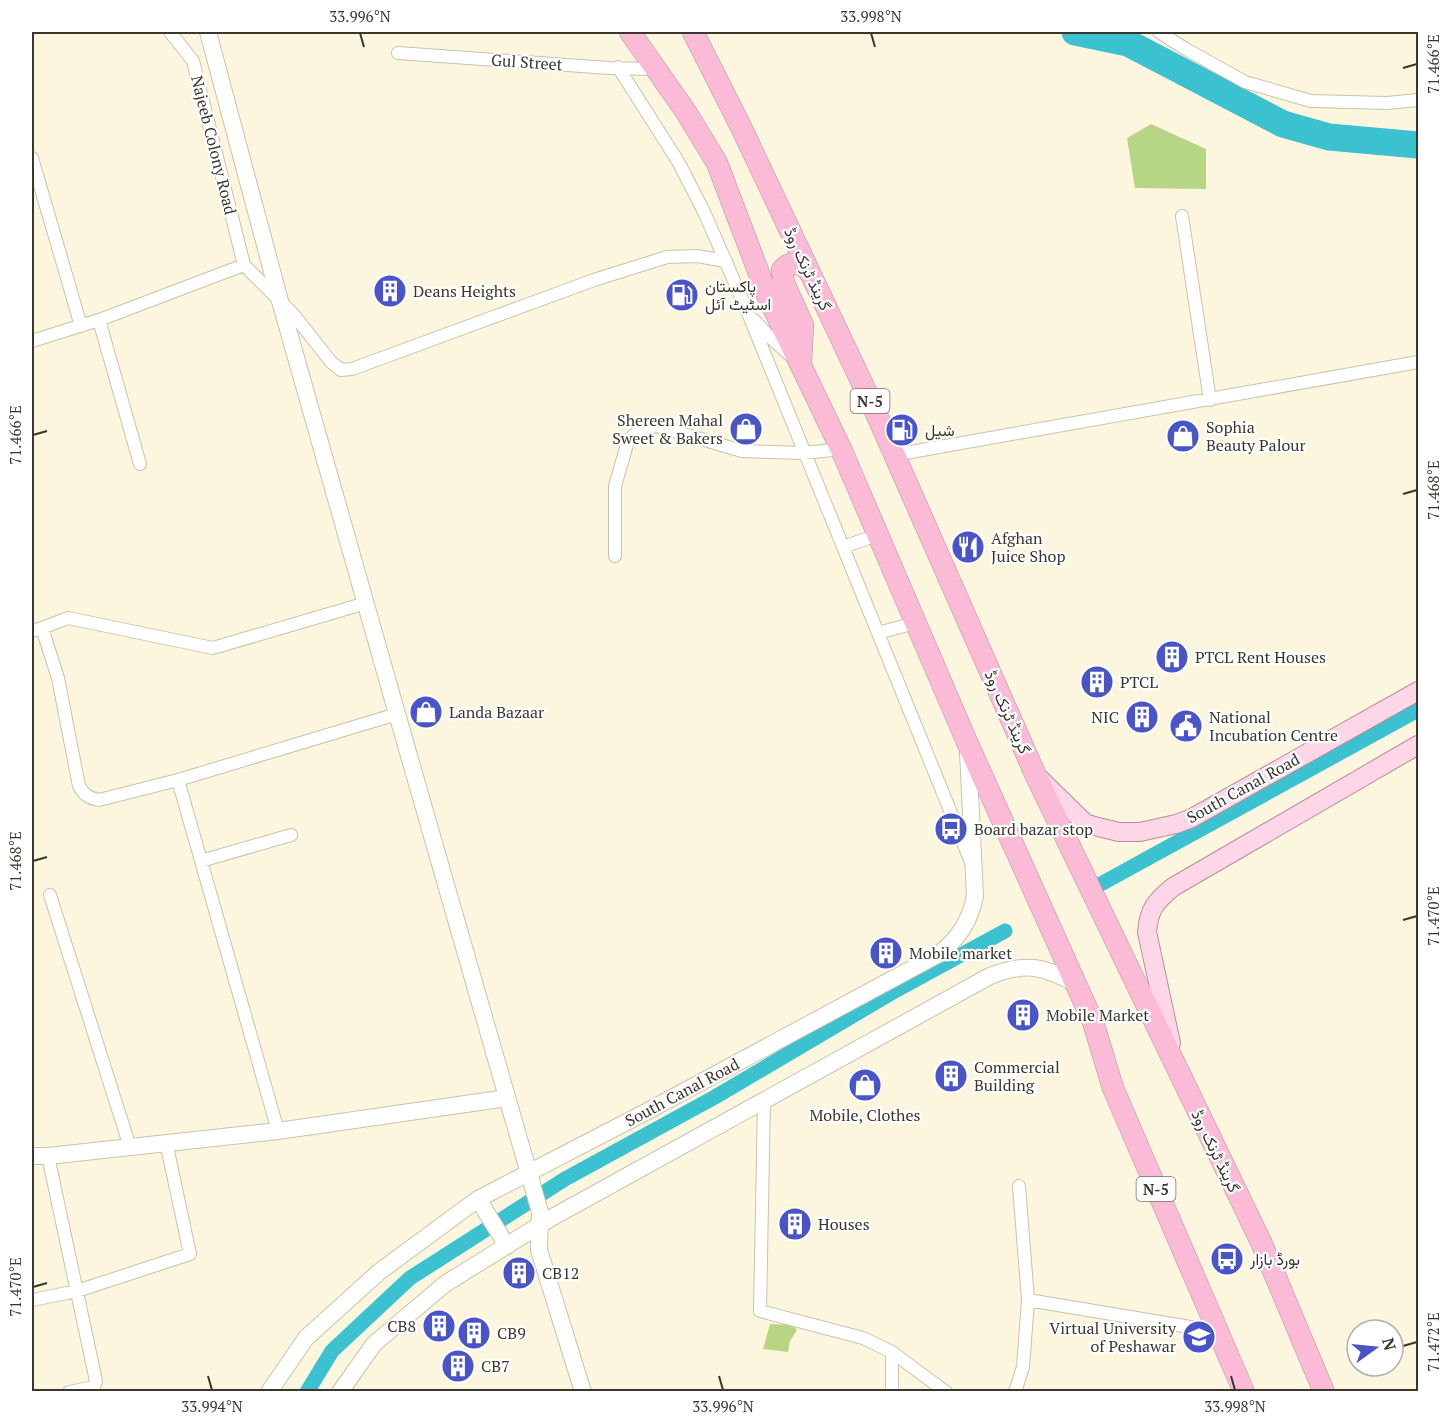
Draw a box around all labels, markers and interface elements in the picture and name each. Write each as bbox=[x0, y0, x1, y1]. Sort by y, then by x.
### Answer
text: 33.996°N bbox=[329, 6, 391, 26]
text: 33.998°N bbox=[840, 6, 902, 26]
text: 71.466°E bbox=[1423, 34, 1443, 94]
street label: Gul Street bbox=[491, 49, 564, 75]
street label: Najeeb Colony Road bbox=[186, 73, 242, 217]
street label: گرینڈ ٹرنک روڈ bbox=[779, 224, 837, 314]
building icon: Deans Heights bbox=[372, 273, 408, 309]
place label: پاکستان اسٹیٹ آئل bbox=[705, 275, 771, 315]
fuel station icon: پاکستان اسٹیٹ آئل bbox=[664, 277, 700, 313]
place label: Deans Heights bbox=[413, 280, 516, 302]
road number: N-5 bbox=[850, 389, 890, 413]
text: 71.466°E bbox=[5, 405, 25, 465]
place label: Shereen Mahal Sweet & Bakers bbox=[612, 409, 723, 449]
shop icon: Shereen Mahal Sweet & Bakers bbox=[728, 411, 764, 447]
fuel station icon: شیل bbox=[884, 412, 920, 448]
place label: Sophia Beauty Palour bbox=[1206, 416, 1306, 456]
shop icon: Sophia Beauty Palour bbox=[1165, 418, 1201, 454]
place label: شیل bbox=[925, 419, 955, 441]
text: 71.468°E bbox=[1423, 460, 1443, 520]
place label: Afghan Juice Shop bbox=[991, 527, 1065, 567]
restaurant icon: Afghan Juice Shop bbox=[950, 529, 986, 565]
building icon: PTCL Rent Houses bbox=[1154, 639, 1190, 675]
place label: PTCL Rent Houses bbox=[1195, 646, 1326, 668]
building icon: PTCL bbox=[1079, 664, 1115, 700]
street label: گرینڈ ٹرنک روڈ bbox=[980, 667, 1036, 757]
place label: PTCL bbox=[1120, 671, 1158, 693]
shop icon: Landa Bazaar bbox=[408, 694, 444, 730]
building icon: NIC bbox=[1124, 699, 1160, 735]
place label: Landa Bazaar bbox=[449, 701, 545, 723]
place label: NIC bbox=[1091, 706, 1119, 728]
place label: National Incubation Centre bbox=[1209, 706, 1338, 746]
public building icon: National Incubation Centre bbox=[1168, 708, 1204, 744]
street label: South Canal Road bbox=[1182, 748, 1304, 828]
bus stop icon: Board bazar stop bbox=[933, 811, 969, 847]
place label: Board bazar stop bbox=[974, 818, 1093, 840]
text: 71.468°E bbox=[5, 831, 25, 891]
text: 71.470°E bbox=[1423, 886, 1443, 946]
building icon: Mobile market bbox=[868, 935, 904, 971]
place label: Mobile market bbox=[909, 942, 1012, 964]
building icon: Mobile Market bbox=[1005, 997, 1041, 1033]
place label: Mobile Market bbox=[1046, 1004, 1149, 1026]
street label: South Canal Road bbox=[621, 1053, 743, 1131]
place label: Commercial Building bbox=[974, 1056, 1060, 1096]
building icon: Commercial Building bbox=[933, 1058, 969, 1094]
shop icon: Mobile, Clothes bbox=[847, 1067, 883, 1103]
place label: Mobile, Clothes bbox=[810, 1104, 921, 1126]
street label: گرینڈ ٹرنک روڈ bbox=[1187, 1106, 1245, 1196]
road number: N-5 bbox=[1136, 1177, 1176, 1201]
building icon: Houses bbox=[777, 1206, 813, 1242]
place label: Houses bbox=[818, 1213, 870, 1235]
bus stop icon: بورڈ بازار bbox=[1209, 1241, 1245, 1277]
place label: بورڈ بازار bbox=[1249, 1248, 1300, 1270]
building icon: CB12 bbox=[501, 1255, 537, 1291]
text: 71.470°E bbox=[5, 1257, 25, 1317]
place label: CB12 bbox=[542, 1262, 579, 1284]
building icon: CB8 bbox=[421, 1308, 457, 1344]
text: 71.472°E bbox=[1423, 1312, 1443, 1372]
place label: CB8 bbox=[387, 1315, 416, 1337]
building icon: CB9 bbox=[456, 1315, 492, 1351]
place label: Virtual University of Peshawar bbox=[1049, 1317, 1177, 1357]
north arrow bbox=[1345, 1318, 1405, 1378]
school or university icon: Virtual University of Peshawar bbox=[1181, 1319, 1217, 1355]
place label: CB9 bbox=[497, 1322, 526, 1344]
text: N bbox=[1377, 1335, 1402, 1353]
building icon: CB7 bbox=[440, 1348, 476, 1384]
place label: CB7 bbox=[481, 1355, 510, 1377]
text: 33.994°N bbox=[181, 1396, 243, 1416]
text: 33.996°N bbox=[692, 1396, 754, 1416]
text: 33.998°N bbox=[1204, 1396, 1266, 1416]

